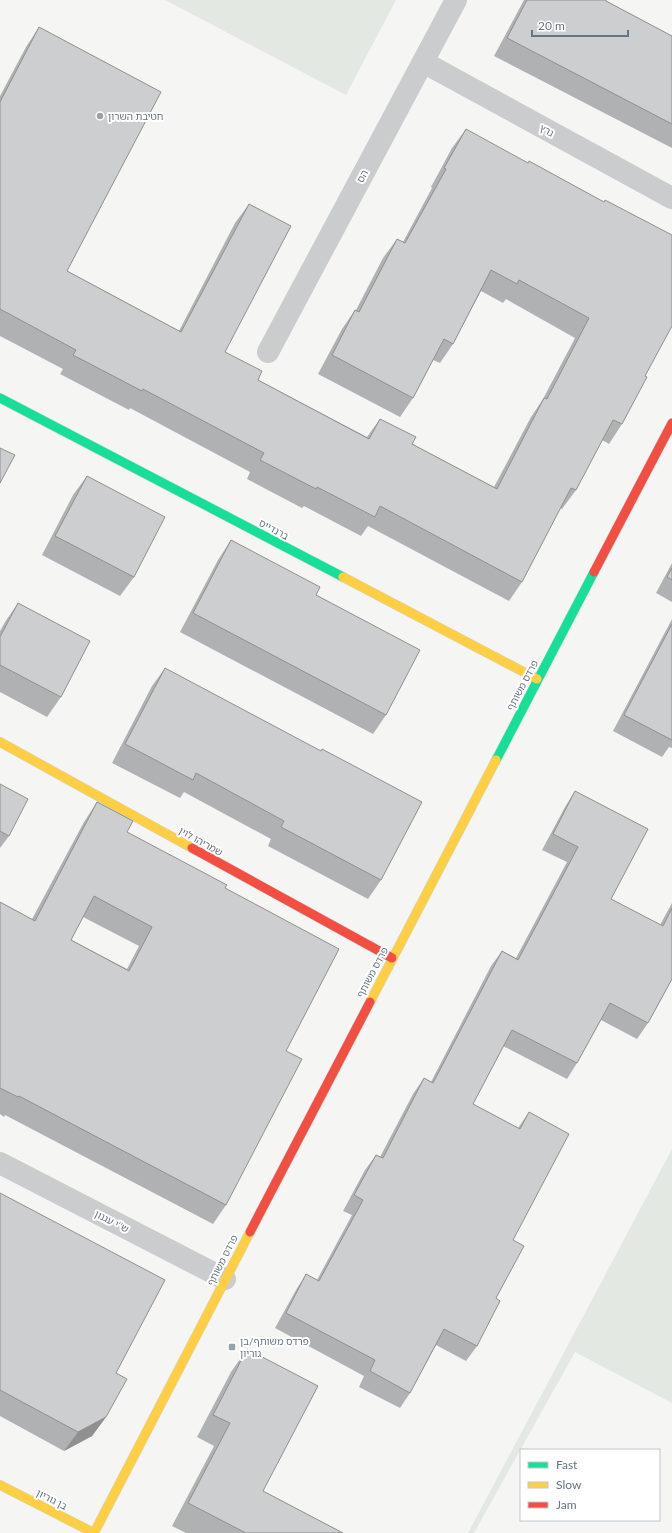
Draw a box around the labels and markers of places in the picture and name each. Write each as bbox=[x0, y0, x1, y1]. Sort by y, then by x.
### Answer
place label: חטיבת השרון bbox=[108, 110, 163, 122]
marker: חטיבת השרון bbox=[95, 111, 105, 121]
place label: פרדס משותף/בן גוריון bbox=[240, 1335, 309, 1359]
marker: פרדס משותף/בן גוריון bbox=[227, 1342, 237, 1352]

